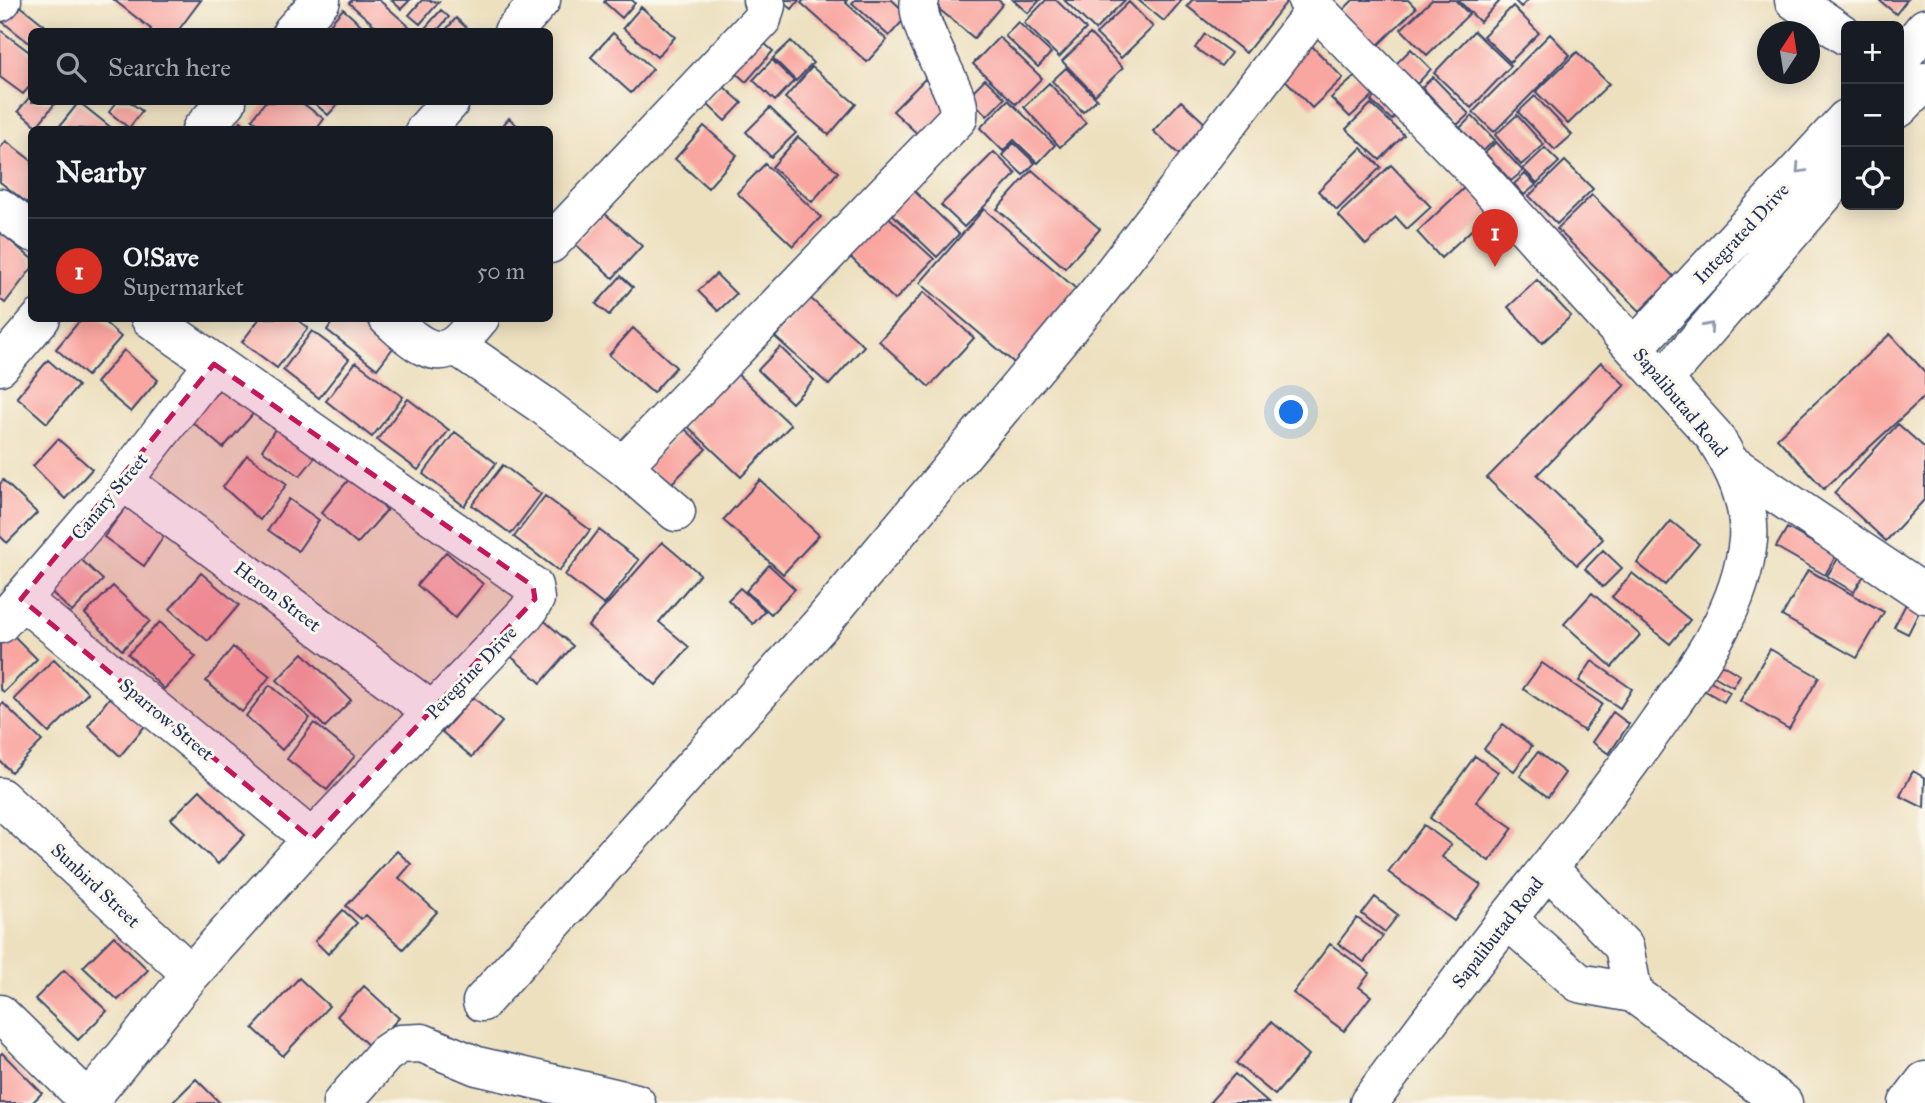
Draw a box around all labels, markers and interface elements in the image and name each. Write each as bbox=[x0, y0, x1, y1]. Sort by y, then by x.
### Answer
north arrow bbox=[1757, 21, 1820, 84]
map controls bbox=[1841, 21, 1904, 210]
button: + bbox=[1841, 21, 1904, 84]
search box bbox=[28, 28, 553, 105]
icon: search bbox=[52, 48, 90, 86]
text: Search here bbox=[108, 51, 231, 83]
button: − bbox=[1841, 84, 1904, 147]
button: locate bbox=[1841, 147, 1904, 210]
text: Nearby bbox=[56, 154, 146, 190]
one-way arrow bbox=[1796, 161, 1808, 174]
street label: Integrated Drive bbox=[1689, 178, 1795, 289]
pin: 1 bbox=[1472, 209, 1518, 267]
text: O!Save bbox=[123, 241, 199, 273]
text: 1 bbox=[74, 257, 84, 285]
text: 50 m bbox=[477, 257, 525, 285]
text: Supermarket bbox=[123, 273, 244, 301]
one-way arrow bbox=[1701, 323, 1713, 336]
street label: Sapalibutad Road bbox=[1628, 343, 1733, 462]
your location bbox=[1274, 395, 1308, 429]
street label: Canary Street bbox=[66, 448, 153, 545]
street label: Heron Street bbox=[230, 556, 326, 637]
street label: Peregrine Drive bbox=[421, 621, 522, 724]
street label: Sparrow Street bbox=[115, 673, 219, 766]
street label: Sunbird Street bbox=[46, 838, 145, 933]
street label: Sapalibutad Road bbox=[1447, 872, 1548, 993]

